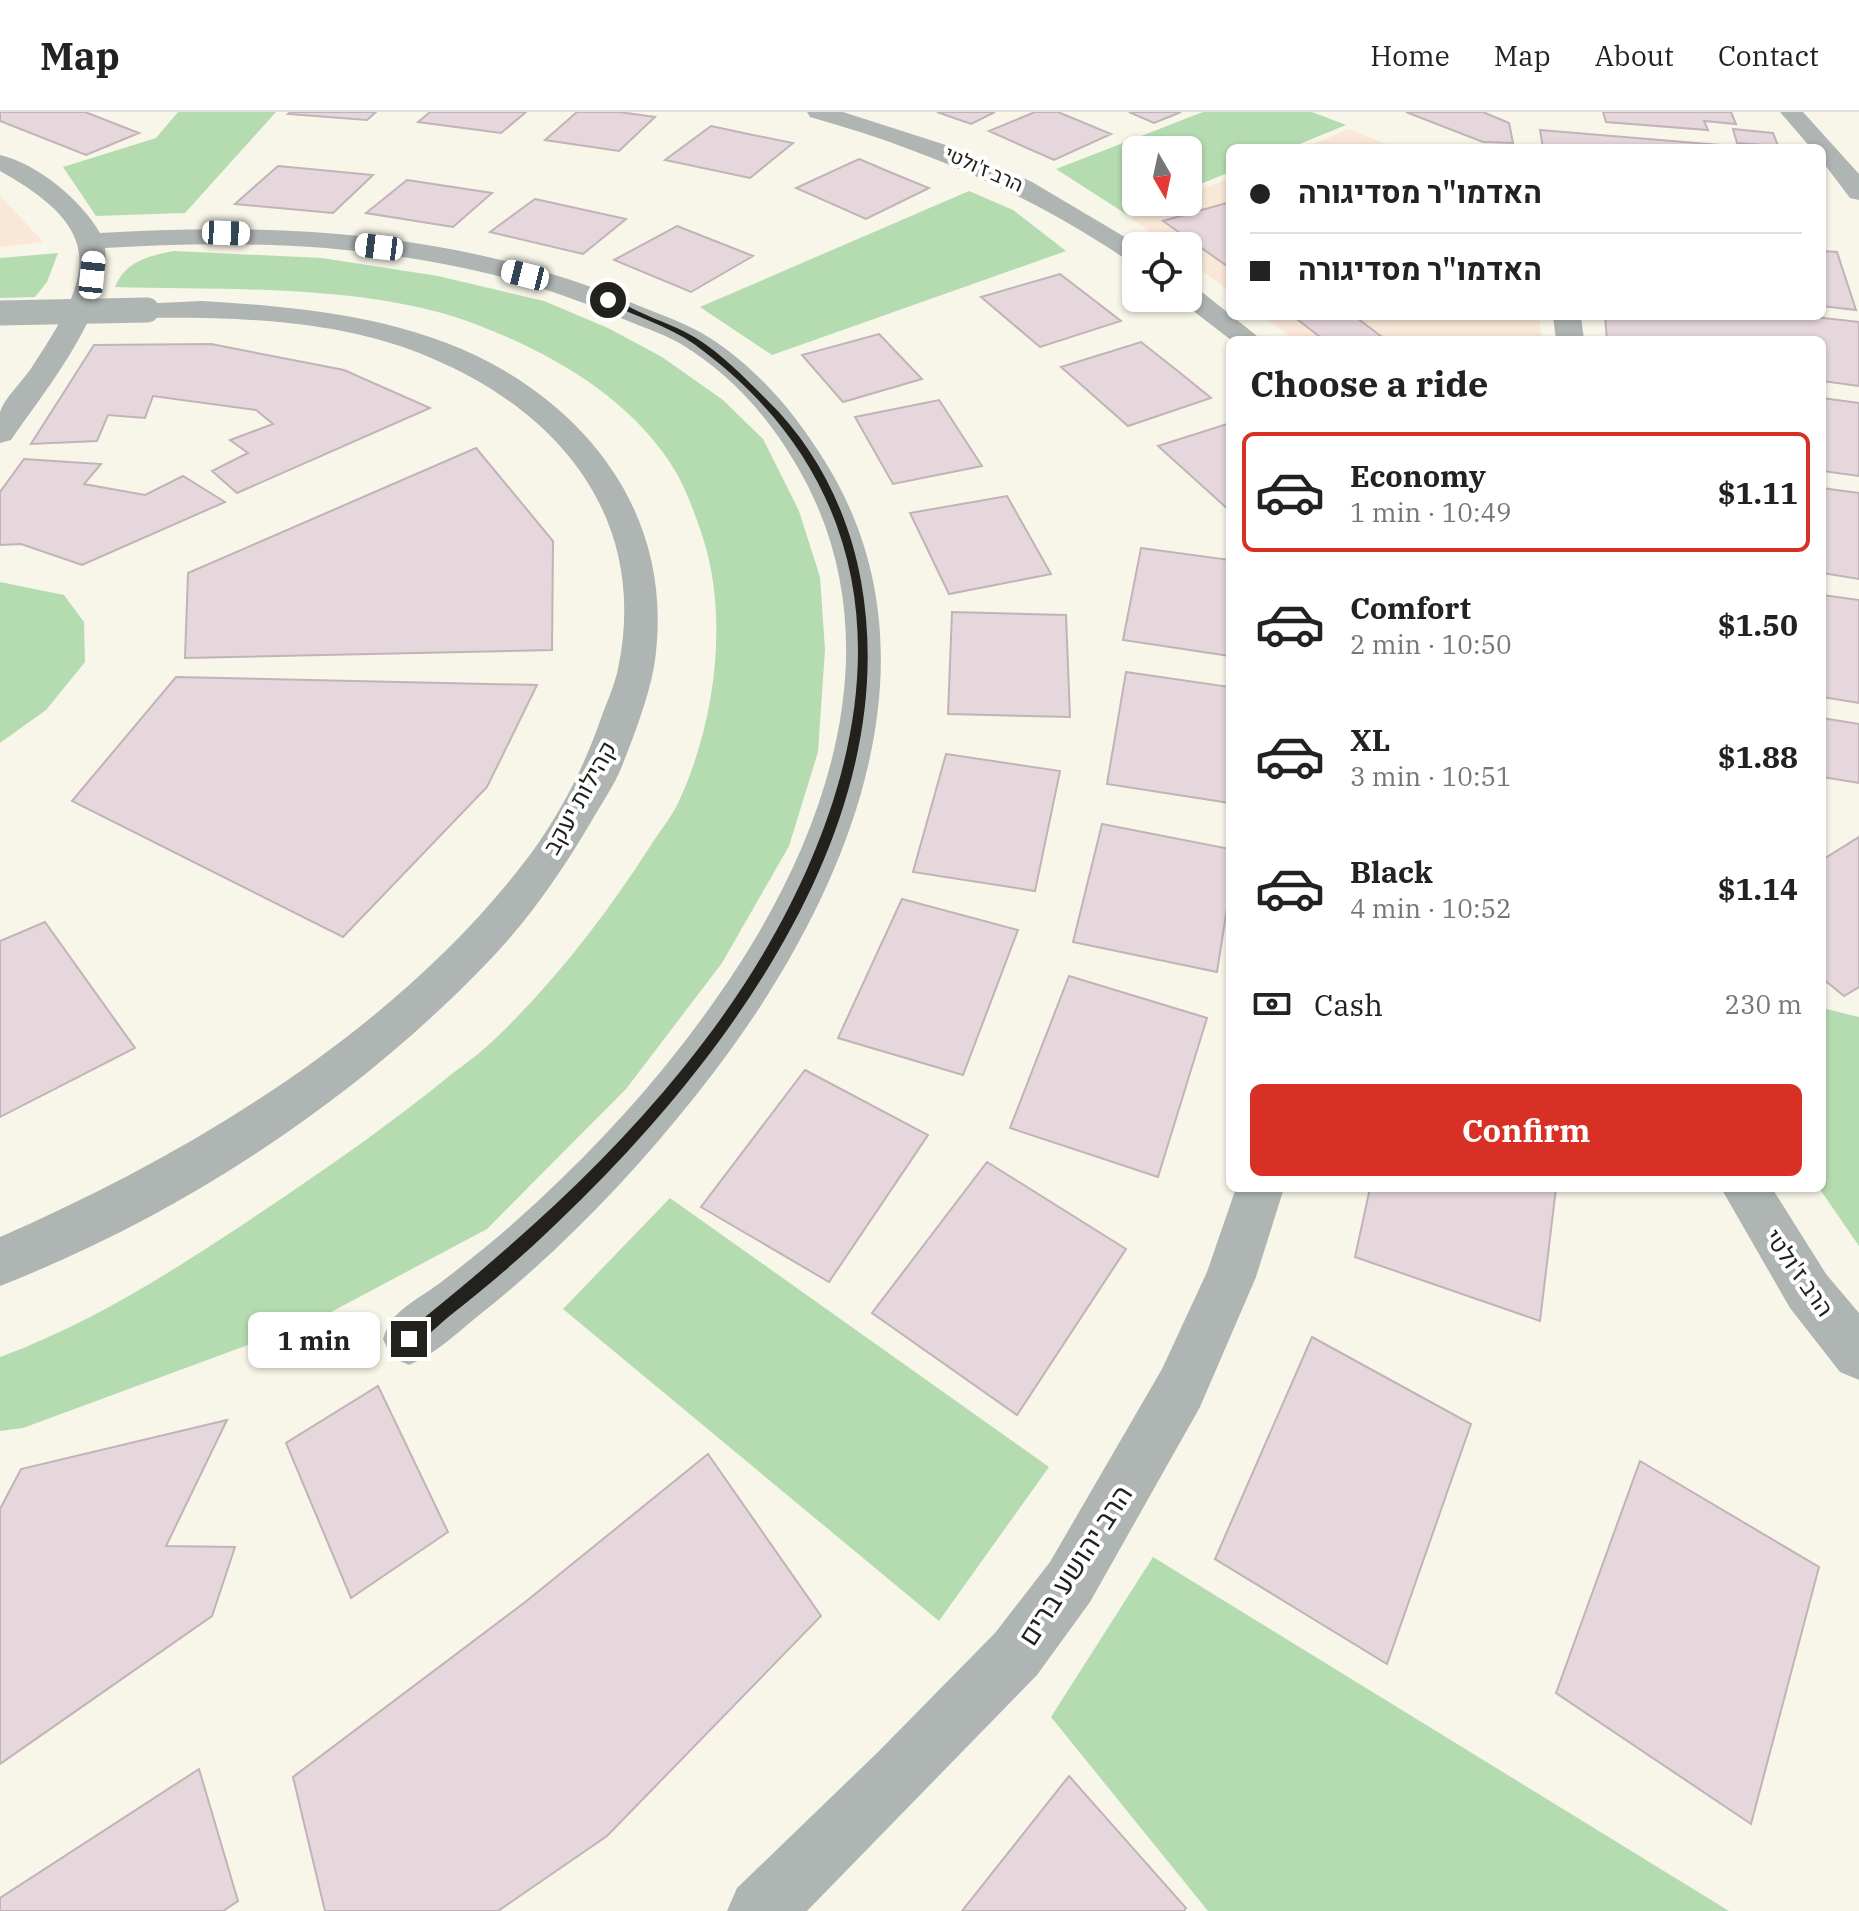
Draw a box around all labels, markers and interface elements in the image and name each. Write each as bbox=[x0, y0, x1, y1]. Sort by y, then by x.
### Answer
text: Map bbox=[40, 31, 120, 80]
text: Home bbox=[1370, 37, 1450, 74]
text: Map bbox=[1494, 37, 1551, 74]
text: About bbox=[1595, 37, 1674, 74]
text: Contact bbox=[1718, 37, 1819, 74]
north arrow bbox=[1122, 136, 1202, 216]
map controls bbox=[1122, 136, 1202, 312]
street label: הרב ז'ולטי bbox=[941, 139, 1028, 198]
text: האדמו"ר מסדיגורה bbox=[1298, 172, 1542, 211]
car bbox=[202, 220, 250, 246]
car bbox=[354, 232, 404, 262]
button: locate bbox=[1122, 232, 1202, 312]
text: האדמו"ר מסדיגורה bbox=[1298, 249, 1542, 288]
car bbox=[78, 250, 106, 300]
car bbox=[499, 258, 551, 292]
route start bbox=[590, 282, 626, 318]
text: Choose a ride bbox=[1250, 360, 1489, 407]
icon: car bbox=[1254, 456, 1326, 528]
text: Economy bbox=[1350, 456, 1486, 495]
text: $1.11 bbox=[1718, 473, 1798, 512]
text: 1 min · 10:49 bbox=[1350, 495, 1512, 529]
icon: car bbox=[1254, 588, 1326, 660]
text: Comfort bbox=[1350, 588, 1471, 627]
text: $1.50 bbox=[1718, 605, 1798, 644]
text: 2 min · 10:50 bbox=[1350, 627, 1512, 661]
icon: car bbox=[1254, 720, 1326, 792]
text: XL bbox=[1350, 720, 1390, 759]
street label: קהילות יעקב bbox=[535, 735, 623, 860]
text: $1.88 bbox=[1718, 737, 1798, 776]
text: 3 min · 10:51 bbox=[1350, 759, 1512, 793]
icon: car bbox=[1254, 852, 1326, 924]
text: Black bbox=[1350, 852, 1433, 891]
text: $1.14 bbox=[1718, 869, 1798, 908]
text: 4 min · 10:52 bbox=[1350, 891, 1512, 925]
icon: cash bbox=[1250, 982, 1294, 1026]
text: Cash bbox=[1314, 985, 1383, 1024]
text: 230 m bbox=[1724, 987, 1802, 1021]
button: Confirm bbox=[1250, 1084, 1802, 1176]
street label: הרב ז'ולטי bbox=[1758, 1222, 1842, 1322]
callout: 1 min bbox=[249, 1311, 381, 1367]
route end bbox=[391, 1321, 427, 1357]
text: 1 min bbox=[278, 1323, 350, 1357]
street label: הרב יהושע ברים bbox=[1009, 1477, 1140, 1652]

